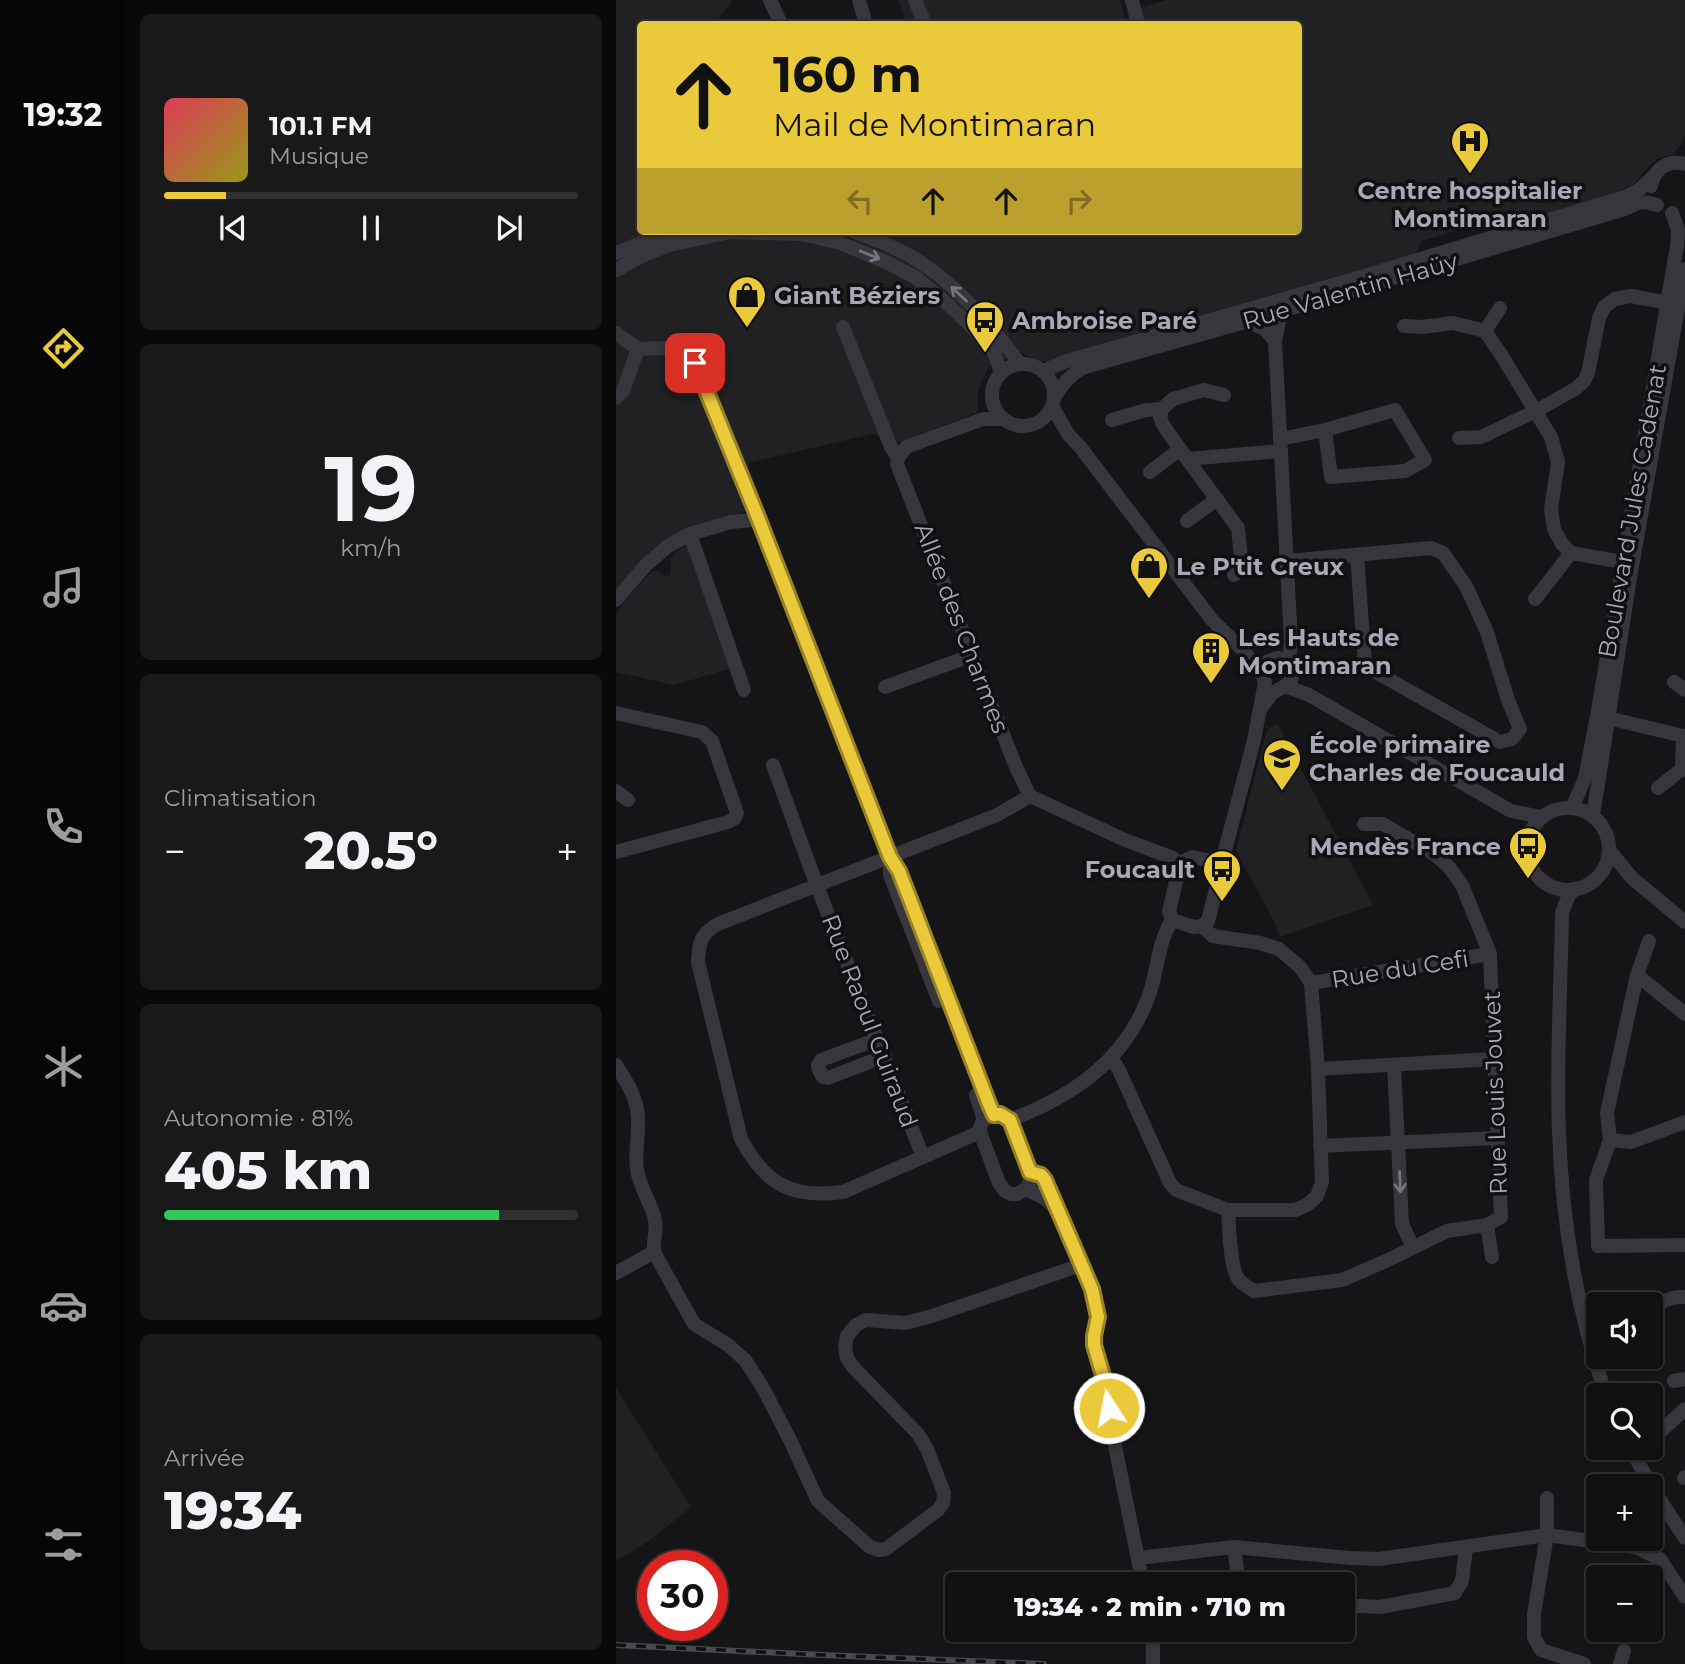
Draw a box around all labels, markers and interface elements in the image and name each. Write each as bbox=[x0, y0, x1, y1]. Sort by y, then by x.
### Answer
text: 160 m bbox=[773, 45, 922, 104]
icon: ahead bbox=[658, 49, 749, 140]
text: 19:32 bbox=[24, 95, 102, 134]
text: Mail de Montimaran bbox=[773, 105, 1096, 144]
text: 101.1 FM bbox=[269, 110, 372, 142]
hospital icon: Centre hospitalier Montimaran bbox=[1449, 120, 1491, 175]
text: Musique bbox=[269, 142, 369, 170]
place label: Centre hospitalier Montimaran bbox=[1358, 176, 1582, 233]
icon: left bbox=[841, 182, 879, 220]
icon: ahead bbox=[914, 182, 952, 220]
icon: ahead bbox=[987, 182, 1025, 220]
icon: right bbox=[1060, 182, 1098, 220]
icon: previous bbox=[214, 209, 252, 247]
icon: pause bbox=[352, 209, 390, 247]
icon: next bbox=[490, 209, 528, 247]
street label: Rue Valentin Haüy bbox=[1239, 246, 1461, 336]
one-way arrow bbox=[858, 249, 880, 262]
shop icon: Giant Béziers bbox=[726, 274, 768, 329]
place label: Giant Béziers bbox=[774, 281, 940, 310]
one-way arrow bbox=[951, 286, 968, 303]
bus stop icon: Ambroise Paré bbox=[964, 299, 1006, 354]
place label: Ambroise Paré bbox=[1011, 306, 1197, 335]
icon: directions bbox=[39, 324, 88, 373]
pin bbox=[665, 333, 725, 393]
icon: arrive bbox=[676, 344, 714, 382]
street label: Boulevard Jules Cadenat bbox=[1592, 362, 1672, 660]
text: 19 bbox=[324, 433, 418, 544]
street label: Allée des Charmes bbox=[909, 519, 1015, 737]
text: km/h bbox=[340, 534, 402, 562]
shop icon: Le P'tit Creux bbox=[1128, 545, 1170, 600]
place label: Le P'tit Creux bbox=[1176, 552, 1344, 581]
icon: music bbox=[39, 563, 88, 612]
place label: Les Hauts de Montimaran bbox=[1238, 623, 1400, 680]
building icon: Les Hauts de Montimaran bbox=[1190, 630, 1232, 685]
place label: École primaire Charles de Foucauld bbox=[1309, 730, 1565, 787]
school or university icon: École primaire Charles de Foucauld bbox=[1261, 737, 1303, 792]
text: Climatisation bbox=[164, 784, 316, 812]
icon: phone bbox=[39, 802, 88, 851]
text: 20.5° bbox=[304, 819, 438, 882]
bus stop icon: Mendès France bbox=[1507, 825, 1549, 880]
text: − bbox=[164, 828, 186, 875]
text: + bbox=[556, 828, 578, 875]
place label: Mendès France bbox=[1310, 832, 1501, 861]
bus stop icon: Foucault bbox=[1201, 848, 1243, 903]
place label: Foucault bbox=[1085, 855, 1196, 884]
street label: Rue Raoul Guiraud bbox=[816, 910, 924, 1132]
street label: Rue du Cefi bbox=[1329, 944, 1471, 994]
street label: Rue Louis Jouvet bbox=[1477, 990, 1513, 1195]
icon: climate bbox=[39, 1042, 88, 1091]
text: Autonomie · 81% bbox=[164, 1104, 353, 1132]
text: 405 km bbox=[164, 1139, 372, 1202]
one-way arrow bbox=[1394, 1170, 1407, 1193]
icon: car bbox=[39, 1281, 88, 1330]
map controls bbox=[1586, 1292, 1663, 1642]
button: sound bbox=[1586, 1292, 1663, 1369]
position arrow bbox=[1072, 1371, 1146, 1445]
button: search bbox=[1586, 1383, 1663, 1460]
text: Arrivée bbox=[164, 1444, 245, 1472]
button: + bbox=[1586, 1474, 1663, 1551]
text: 19:34 bbox=[164, 1479, 301, 1542]
icon: filters bbox=[39, 1520, 88, 1569]
speed limit sign: 30 bbox=[637, 1550, 728, 1641]
button: − bbox=[1586, 1565, 1663, 1642]
text: 19:34 · 2 min · 710 m bbox=[1014, 1591, 1286, 1623]

